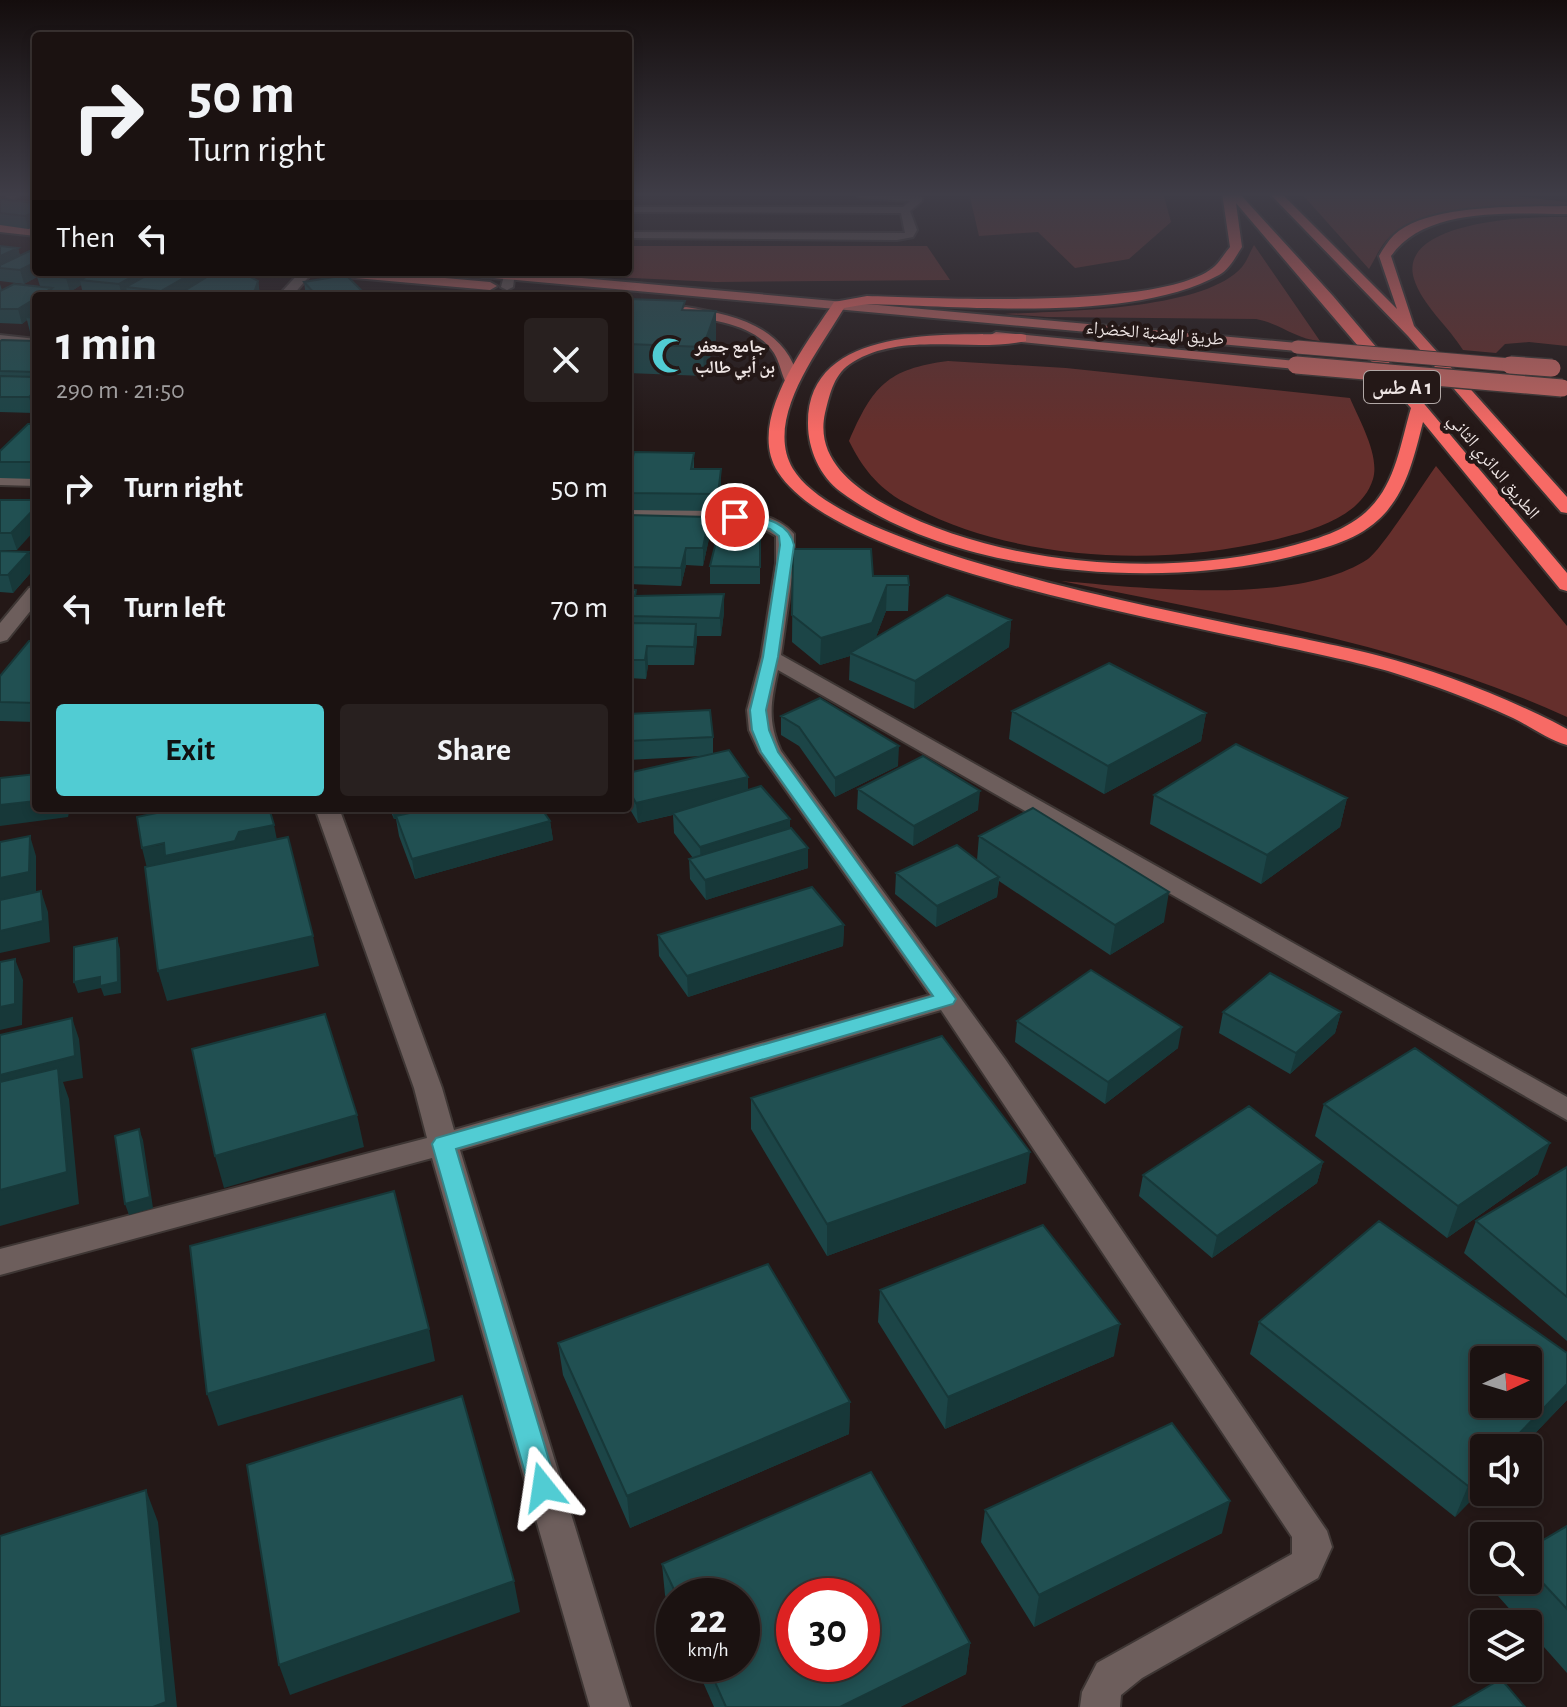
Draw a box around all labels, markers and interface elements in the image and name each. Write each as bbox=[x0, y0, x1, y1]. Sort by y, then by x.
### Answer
icon: right bbox=[56, 64, 160, 168]
text: 50 m bbox=[188, 67, 295, 123]
text: Turn right bbox=[188, 132, 325, 168]
icon: left bbox=[131, 216, 175, 260]
text: Then bbox=[56, 223, 115, 253]
button: close bbox=[524, 318, 608, 402]
street label: طريق الهضبة الخضراء bbox=[1085, 319, 1225, 350]
text: 1 min bbox=[56, 321, 157, 369]
mosque icon: جامع جعفر بن أبي طالب bbox=[650, 337, 688, 375]
place label: جامع جعفر بن أبي طالب bbox=[694, 338, 775, 381]
road number: طس A 1 bbox=[1364, 371, 1440, 403]
text: 290 m · 21:50 bbox=[56, 377, 185, 403]
street label: الطريق الدائري الثاني bbox=[1441, 411, 1542, 526]
icon: right bbox=[56, 466, 100, 510]
text: Turn right bbox=[124, 473, 243, 503]
text: 50 m bbox=[551, 473, 608, 503]
pin bbox=[701, 483, 769, 551]
icon: arrive bbox=[713, 495, 757, 539]
icon: left bbox=[56, 586, 100, 630]
text: Turn left bbox=[124, 593, 225, 623]
text: 70 m bbox=[551, 593, 608, 623]
button: Exit bbox=[56, 704, 324, 796]
button: Share bbox=[340, 704, 608, 796]
north arrow bbox=[1470, 1346, 1542, 1418]
map controls bbox=[1470, 1346, 1542, 1682]
button: sound bbox=[1470, 1434, 1542, 1506]
position arrow bbox=[501, 1445, 585, 1529]
button: search bbox=[1470, 1522, 1542, 1594]
speed limit sign: 30 bbox=[776, 1578, 880, 1682]
text: 22 bbox=[689, 1600, 727, 1640]
button: layers bbox=[1470, 1610, 1542, 1682]
text: km/h bbox=[687, 1640, 729, 1660]

